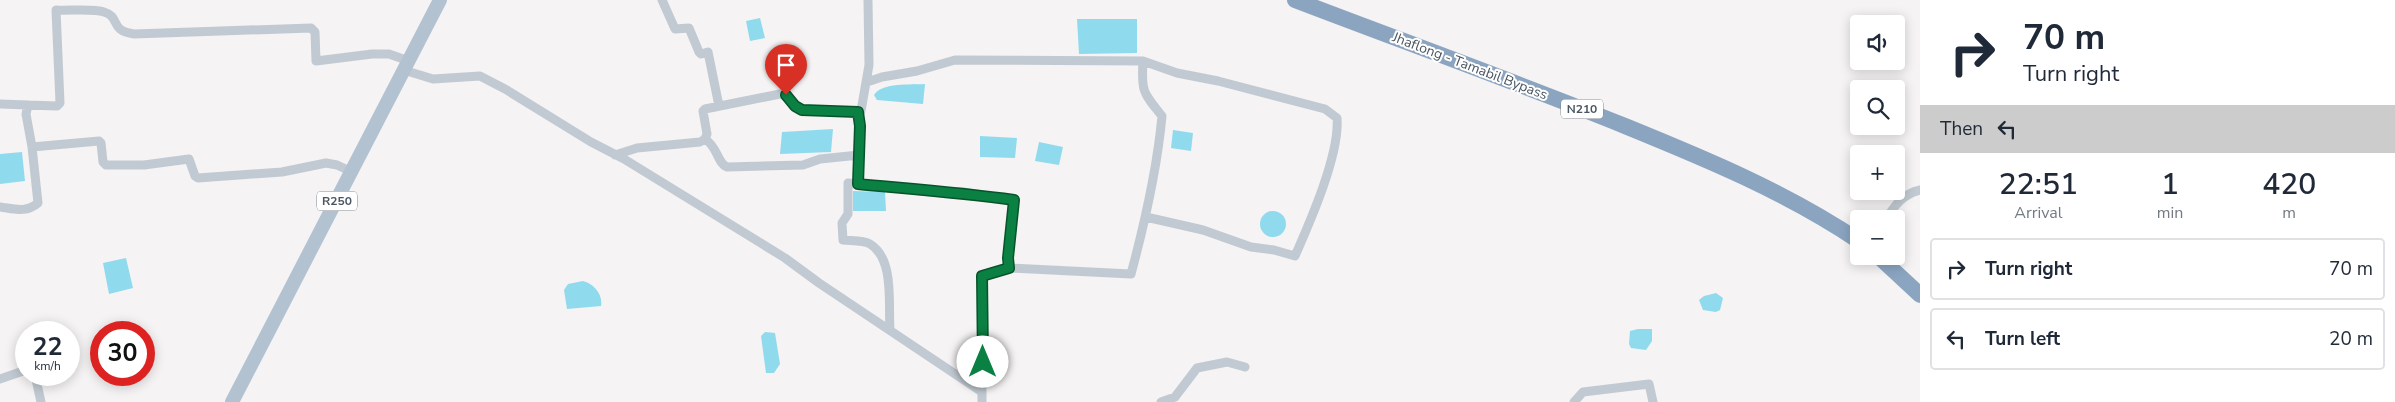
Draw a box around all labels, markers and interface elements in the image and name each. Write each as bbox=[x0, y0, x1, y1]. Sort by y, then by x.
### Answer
text: 70 m bbox=[2023, 14, 2105, 61]
map controls bbox=[1850, 15, 1905, 265]
button: sound bbox=[1850, 15, 1905, 70]
icon: right bbox=[1940, 20, 2005, 85]
street label: Jhaflong - Tamabil Bypass bbox=[1389, 27, 1551, 104]
pin bbox=[765, 44, 807, 95]
icon: arrive bbox=[772, 51, 800, 79]
text: Turn right bbox=[2023, 59, 2119, 89]
button: search bbox=[1850, 80, 1905, 135]
road number: N210 bbox=[1561, 100, 1603, 118]
icon: left bbox=[1993, 115, 2021, 143]
text: Then bbox=[1940, 116, 1983, 142]
button: + bbox=[1850, 145, 1905, 200]
text: 22:51 bbox=[1999, 164, 2078, 205]
text: 1 bbox=[2161, 164, 2179, 205]
text: 420 bbox=[2262, 164, 2316, 205]
road number: R250 bbox=[317, 192, 357, 210]
text: Arrival bbox=[2014, 202, 2062, 224]
text: min bbox=[2157, 202, 2183, 224]
text: m bbox=[2282, 202, 2296, 224]
button: − bbox=[1850, 210, 1905, 265]
icon: right bbox=[1942, 255, 1970, 283]
text: Turn right bbox=[1985, 256, 2072, 282]
text: 70 m bbox=[2329, 256, 2373, 282]
speed limit sign: 30 bbox=[90, 321, 155, 386]
icon: left bbox=[1942, 325, 1970, 353]
text: Turn left bbox=[1985, 326, 2060, 352]
text: 20 m bbox=[2329, 326, 2373, 352]
text: 22 bbox=[32, 330, 63, 364]
position arrow bbox=[956, 335, 1008, 387]
text: km/h bbox=[34, 358, 61, 374]

